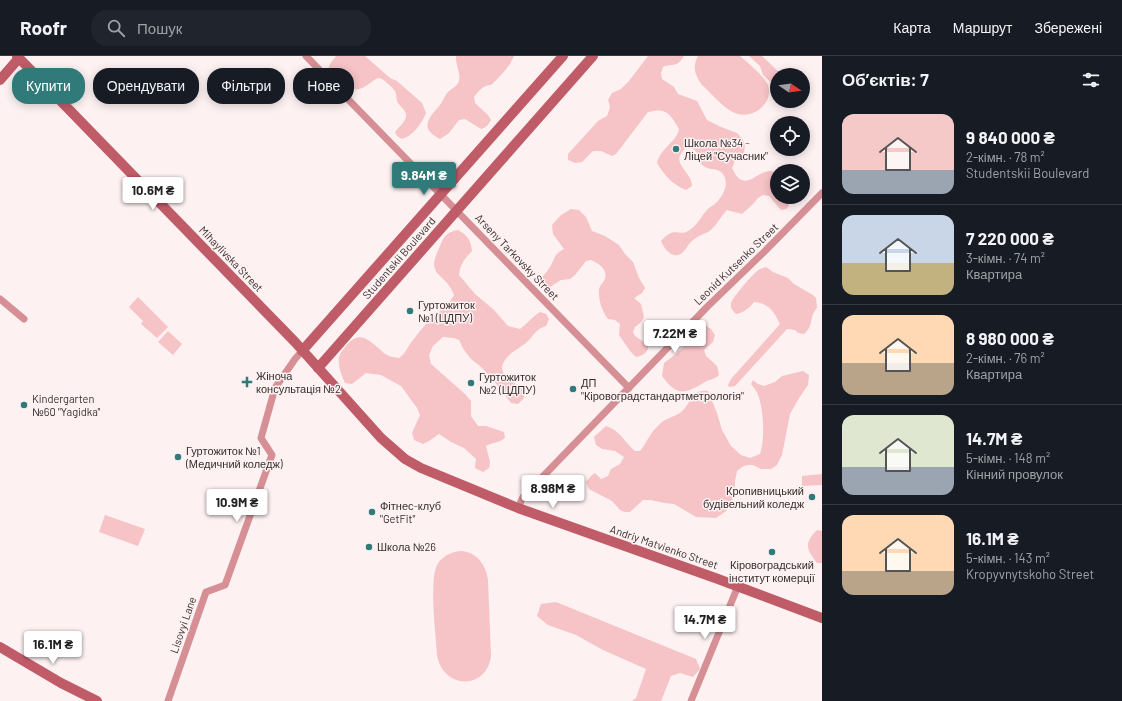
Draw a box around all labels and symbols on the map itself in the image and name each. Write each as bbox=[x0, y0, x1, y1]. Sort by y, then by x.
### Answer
north arrow bbox=[770, 68, 810, 108]
place label: Школа №34 - Ліцей "Сучасник" bbox=[684, 136, 768, 162]
marker: Школа №34 - Ліцей "Сучасник" bbox=[671, 144, 681, 154]
pin: 9.84M ₴ bbox=[387, 162, 461, 196]
pin: 10.6M ₴ bbox=[116, 177, 190, 211]
street label: Arseny Tarkovsky Street bbox=[473, 211, 562, 302]
street label: Studentskii Boulevard bbox=[359, 214, 438, 301]
street label: Leonid Kutsenko Street bbox=[691, 220, 781, 307]
street label: Mihaylivska Street bbox=[197, 223, 266, 294]
place label: Гуртожиток №1 (ЦДПУ) bbox=[418, 298, 475, 324]
marker: Гуртожиток №1 (ЦДПУ) bbox=[405, 306, 415, 316]
pin: 7.22M ₴ bbox=[638, 320, 712, 354]
place label: Жіноча консультація №2 bbox=[256, 369, 341, 395]
place label: Гуртожиток №2 (ЦДПУ) bbox=[479, 370, 536, 396]
marker: Жіноча консультація №2 bbox=[241, 376, 253, 388]
place label: ДП "Кіровоградстандартметрологія" bbox=[581, 376, 744, 402]
marker: Гуртожиток №2 (ЦДПУ) bbox=[466, 378, 476, 388]
marker: ДП "Кіровоградстандартметрологія" bbox=[568, 384, 578, 394]
place label: Kindergarten №60 "Yagidka" bbox=[32, 392, 101, 418]
marker: Kindergarten №60 "Yagidka" bbox=[19, 400, 29, 410]
place label: Гуртожиток №1 (Медичний коледж) bbox=[185, 444, 283, 470]
marker: Гуртожиток №1 (Медичний коледж) bbox=[173, 452, 183, 462]
pin: 8.98M ₴ bbox=[516, 475, 590, 509]
place label: Кропивницький будівельний коледж bbox=[703, 484, 805, 510]
pin: 10.9M ₴ bbox=[200, 489, 274, 523]
marker: Кропивницький будівельний коледж bbox=[807, 492, 817, 502]
place label: Фітнес-клуб "GetFit" bbox=[380, 499, 441, 525]
marker: Фітнес-клуб "GetFit" bbox=[367, 507, 377, 517]
street label: Andriy Matvienko Street bbox=[608, 522, 720, 571]
place label: Школа №26 bbox=[377, 540, 436, 553]
marker: Школа №26 bbox=[364, 542, 374, 552]
marker: Кіровоградський інститут комерції bbox=[767, 547, 777, 557]
place label: Кіровоградський інститут комерції bbox=[729, 558, 815, 584]
street label: Lisovyi Lane bbox=[167, 595, 198, 655]
pin: 14.7M ₴ bbox=[668, 606, 742, 640]
pin: 16.1M ₴ bbox=[16, 631, 90, 665]

